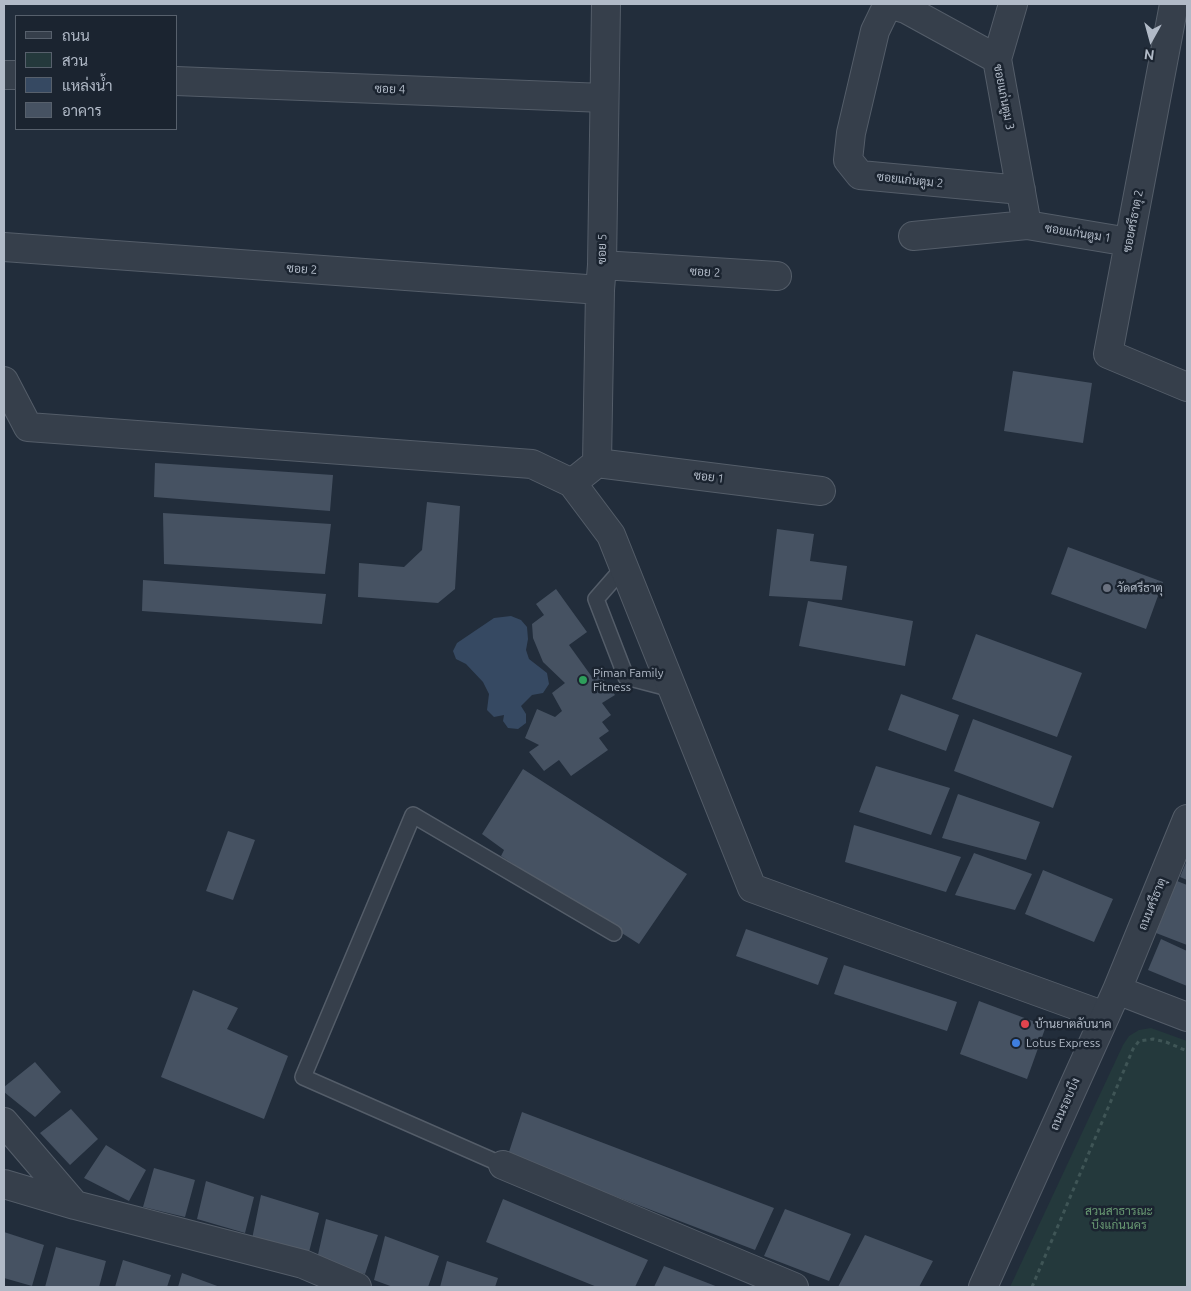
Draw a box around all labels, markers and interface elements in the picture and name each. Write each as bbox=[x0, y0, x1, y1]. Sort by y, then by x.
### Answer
legend bbox=[15, 15, 178, 130]
north arrow bbox=[1126, 15, 1176, 65]
text: ถนน bbox=[62, 27, 90, 44]
text: N bbox=[1143, 46, 1155, 63]
text: สวน bbox=[62, 52, 88, 69]
street label: ซอยแก่นตูม 3 bbox=[991, 63, 1017, 131]
text: แหล่งน้ำ bbox=[62, 77, 113, 94]
street label: ซอย 4 bbox=[374, 81, 406, 97]
text: อาคาร bbox=[62, 102, 102, 119]
street label: ซอยแก่นตูม 2 bbox=[876, 169, 944, 191]
street label: ซอยศรีธาตุ 2 bbox=[1120, 188, 1146, 254]
street label: ซอยแก่นตูม 1 bbox=[1044, 221, 1112, 245]
street label: ซอย 5 bbox=[595, 233, 609, 265]
street label: ซอย 2 bbox=[286, 261, 318, 277]
street label: ซอย 2 bbox=[689, 264, 721, 280]
street label: ซอย 1 bbox=[693, 468, 725, 486]
place label: วัดศรีธาตุ bbox=[1117, 581, 1163, 595]
marker: วัดศรีธาตุ bbox=[1101, 582, 1113, 594]
place label: Piman Family Fitness bbox=[593, 666, 663, 694]
marker: Piman Family Fitness bbox=[577, 674, 589, 686]
street label: ถนนศรีธาตุ bbox=[1135, 876, 1169, 932]
place label: บ้านยาตลับนาค bbox=[1035, 1017, 1112, 1031]
marker: บ้านยาตลับนาค bbox=[1019, 1018, 1031, 1030]
place label: Lotus Express bbox=[1026, 1036, 1100, 1050]
marker: Lotus Express bbox=[1010, 1037, 1022, 1049]
street label: ถนนรอบบึง bbox=[1047, 1075, 1083, 1133]
park label: สวนสาธารณะ บึงแก่นนคร bbox=[1085, 1204, 1153, 1232]

